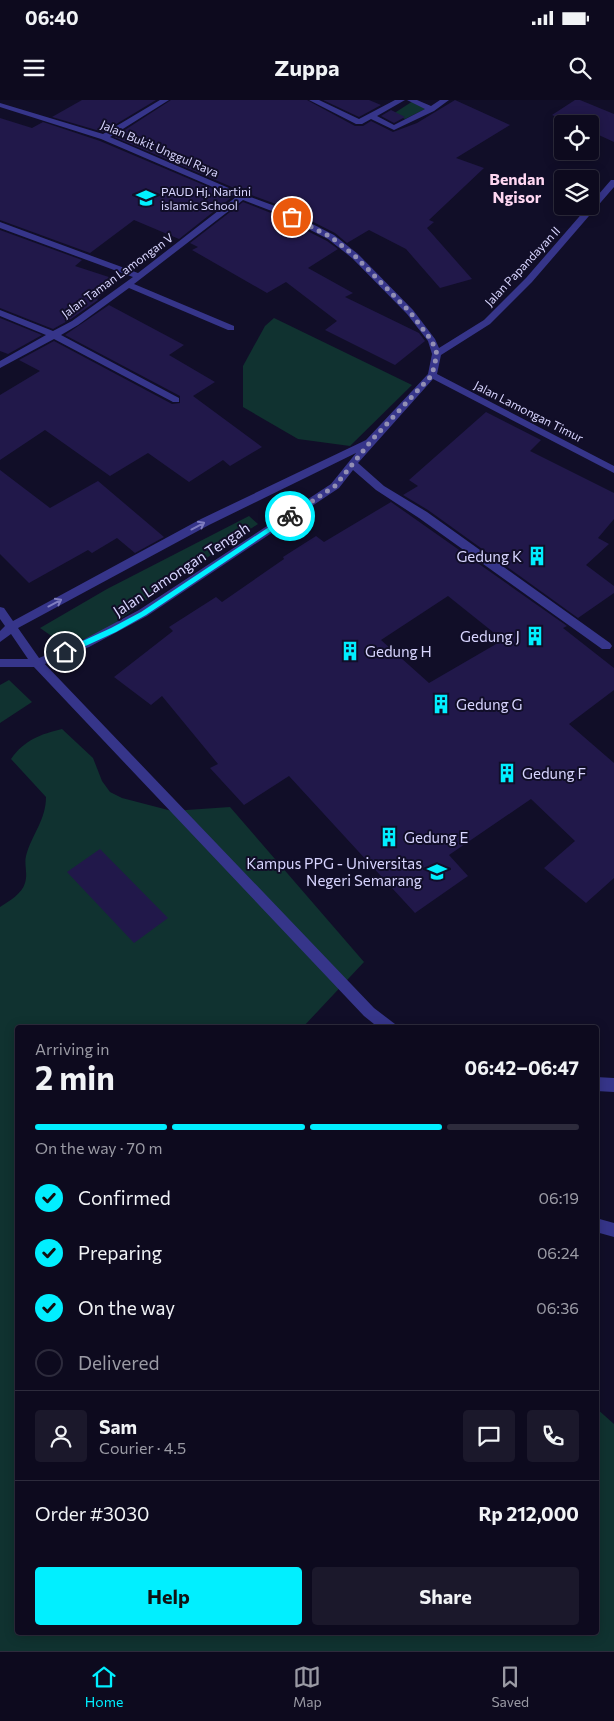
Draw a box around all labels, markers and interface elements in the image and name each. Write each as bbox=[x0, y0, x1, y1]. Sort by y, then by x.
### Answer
text: 06:40 bbox=[25, 6, 79, 29]
icon: menu bbox=[20, 54, 48, 82]
text: Zuppa bbox=[274, 54, 340, 81]
icon: search bbox=[566, 54, 594, 82]
map controls bbox=[554, 115, 599, 215]
button: locate bbox=[554, 115, 599, 160]
street label: Jalan Bukit Unggul Raya bbox=[99, 117, 221, 180]
district label: Bendan Ngisor bbox=[489, 169, 545, 206]
button: layers bbox=[554, 170, 599, 215]
place label: PAUD Hj. Nartini islamic School bbox=[161, 184, 251, 212]
school or university icon: PAUD Hj. Nartini islamic School bbox=[135, 187, 157, 209]
pin bbox=[271, 196, 313, 238]
icon: bag bbox=[278, 203, 306, 231]
street label: Jalan Papandayan II bbox=[482, 223, 563, 309]
street label: Jalan Taman Lamongan V bbox=[58, 230, 176, 321]
street label: Jalan Lamongan Timur bbox=[472, 377, 586, 446]
courier bbox=[265, 491, 315, 541]
icon: bike bbox=[276, 502, 304, 530]
street label: Jalan Lamongan Tengah bbox=[109, 518, 253, 620]
one-way arrow bbox=[190, 521, 205, 531]
building icon: Gedung K bbox=[526, 545, 548, 567]
place label: Gedung K bbox=[456, 547, 522, 565]
one-way arrow bbox=[47, 598, 62, 608]
building icon: Gedung J bbox=[524, 625, 546, 647]
place label: Gedung J bbox=[460, 627, 520, 645]
pin bbox=[44, 631, 86, 673]
icon: home bbox=[51, 638, 79, 666]
building icon: Gedung H bbox=[339, 640, 361, 662]
place label: Gedung H bbox=[365, 642, 432, 660]
building icon: Gedung G bbox=[430, 693, 452, 715]
place label: Gedung G bbox=[456, 695, 523, 713]
building icon: Gedung F bbox=[496, 762, 518, 784]
place label: Gedung F bbox=[522, 764, 586, 782]
building icon: Gedung E bbox=[378, 826, 400, 848]
place label: Gedung E bbox=[404, 828, 469, 846]
place label: Kampus PPG - Universitas Negeri Semarang bbox=[246, 854, 422, 889]
school or university icon: Kampus PPG - Universitas Negeri Semarang bbox=[426, 861, 448, 883]
text: Arriving in bbox=[35, 1039, 109, 1058]
text: 06:42–06:47 bbox=[465, 1056, 579, 1079]
text: 2 min bbox=[35, 1057, 115, 1097]
text: On the way · 70 m bbox=[35, 1138, 162, 1157]
icon: check bbox=[35, 1184, 63, 1212]
text: Confirmed bbox=[78, 1186, 171, 1209]
text: 06:19 bbox=[539, 1188, 579, 1207]
icon: check bbox=[35, 1239, 63, 1267]
text: Preparing bbox=[78, 1241, 162, 1264]
text: 06:24 bbox=[537, 1243, 579, 1262]
icon: check bbox=[35, 1294, 63, 1322]
text: On the way bbox=[78, 1296, 175, 1319]
text: 06:36 bbox=[536, 1298, 579, 1317]
text: Delivered bbox=[78, 1351, 159, 1374]
button: person bbox=[35, 1410, 87, 1462]
button: chat bbox=[463, 1410, 515, 1462]
button: phone bbox=[527, 1410, 579, 1462]
text: Sam bbox=[99, 1415, 137, 1438]
text: Courier · 4.5 bbox=[99, 1438, 186, 1457]
text: Order #3030 bbox=[35, 1502, 149, 1525]
text: Rp 212,000 bbox=[478, 1502, 579, 1525]
button: Help bbox=[35, 1567, 302, 1625]
button: Share bbox=[312, 1567, 579, 1625]
tab: Home bbox=[85, 1663, 123, 1710]
tab: Map bbox=[293, 1663, 322, 1710]
tab: Saved bbox=[491, 1663, 529, 1710]

